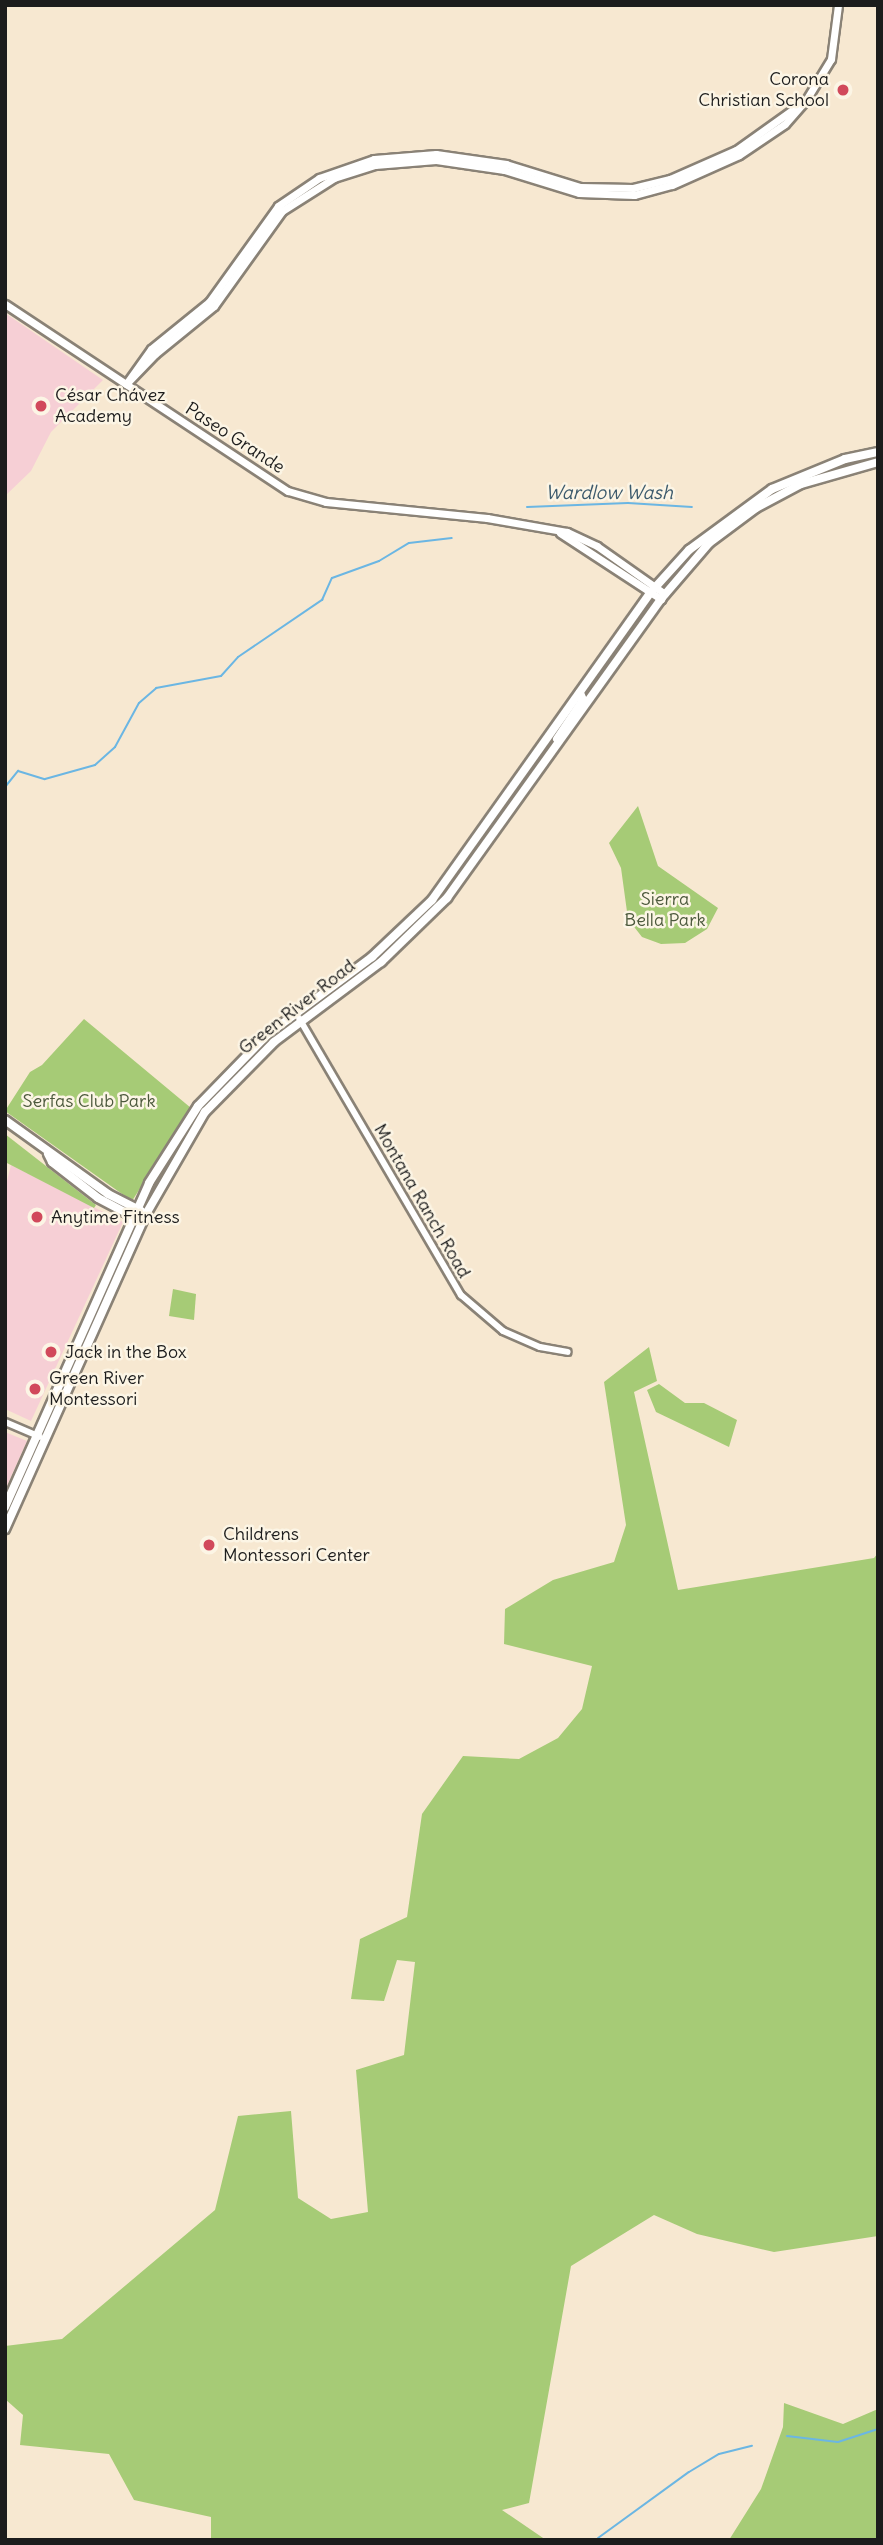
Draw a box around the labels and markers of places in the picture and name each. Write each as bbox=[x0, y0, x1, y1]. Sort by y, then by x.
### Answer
place label: Corona Christian School bbox=[698, 69, 829, 112]
marker: Corona Christian School bbox=[835, 82, 851, 98]
place label: César Chávez Academy bbox=[55, 385, 166, 428]
marker: César Chávez Academy bbox=[33, 398, 49, 414]
place label: Anytime Fitness bbox=[51, 1206, 180, 1228]
marker: Anytime Fitness bbox=[29, 1209, 45, 1225]
place label: Jack in the Box bbox=[65, 1341, 187, 1363]
marker: Jack in the Box bbox=[43, 1344, 59, 1360]
place label: Green River Montessori bbox=[49, 1368, 144, 1410]
marker: Green River Montessori bbox=[27, 1381, 43, 1397]
place label: Childrens Montessori Center bbox=[223, 1524, 370, 1566]
marker: Childrens Montessori Center bbox=[201, 1537, 217, 1553]

